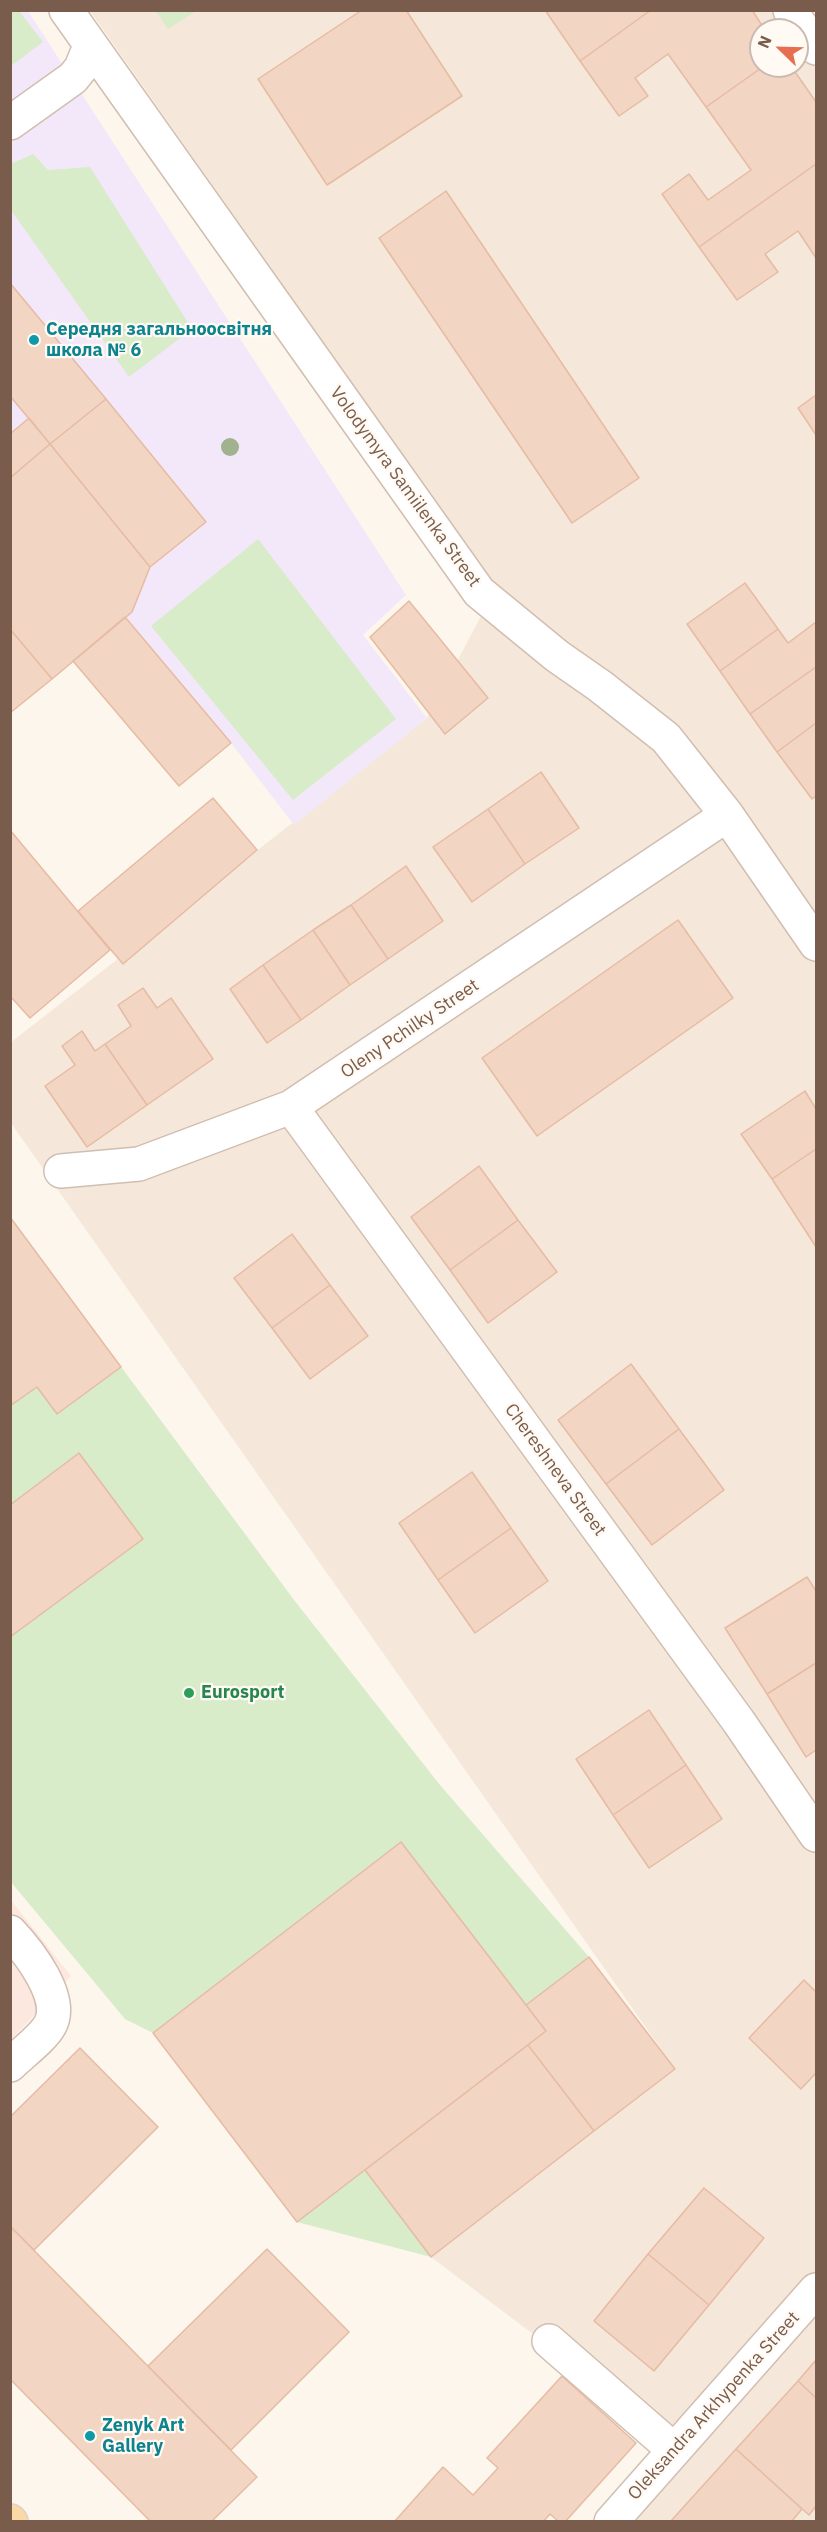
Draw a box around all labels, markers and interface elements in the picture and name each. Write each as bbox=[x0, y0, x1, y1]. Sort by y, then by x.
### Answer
north arrow bbox=[749, 18, 809, 78]
text: N bbox=[753, 33, 776, 51]
place label: Середня загальноосвітня школа № 6 bbox=[46, 319, 272, 362]
marker: Середня загальноосвітня школа № 6 bbox=[27, 333, 41, 347]
street label: Volodymyra Samiilenka Street bbox=[325, 383, 485, 591]
street label: Oleny Pchilky Street bbox=[337, 975, 483, 1083]
street label: Chereshneva Street bbox=[500, 1400, 610, 1540]
place label: Eurosport bbox=[201, 1682, 284, 1704]
marker: Eurosport bbox=[182, 1686, 196, 1700]
street label: Oleksandra Arkhypenka Street bbox=[624, 2307, 804, 2505]
place label: Zenyk Art Gallery bbox=[102, 2415, 184, 2458]
marker: Zenyk Art Gallery bbox=[83, 2429, 97, 2443]

